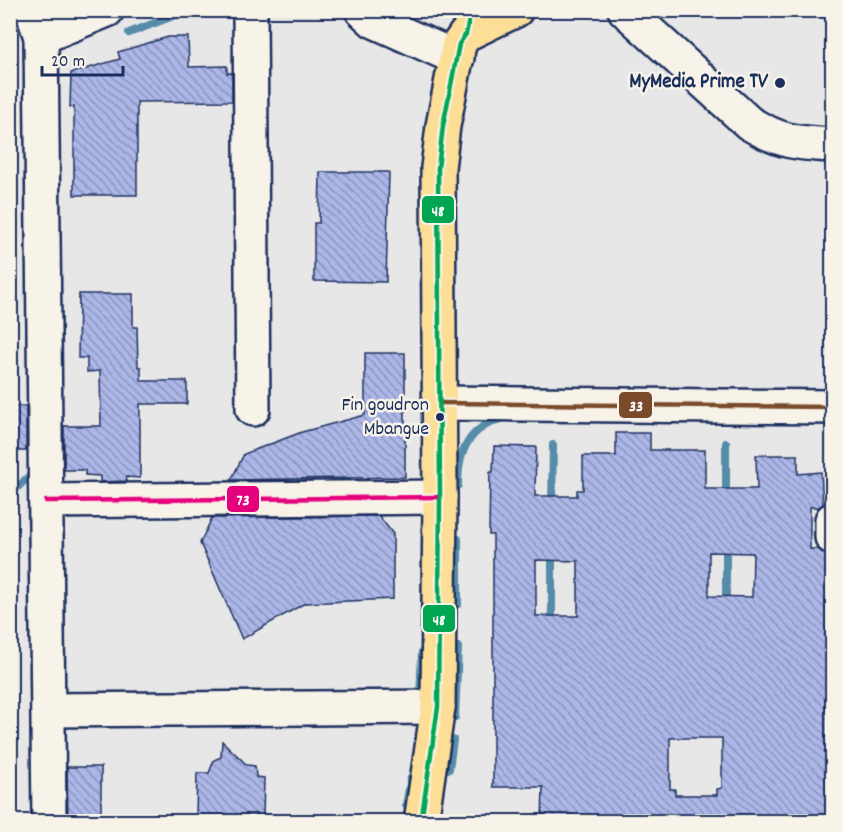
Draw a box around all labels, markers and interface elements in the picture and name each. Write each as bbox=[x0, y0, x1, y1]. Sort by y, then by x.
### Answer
scale bar bbox=[42, 39, 123, 77]
text: 20 m bbox=[51, 50, 85, 75]
place label: MyMedia Prime TV bbox=[629, 68, 769, 98]
marker: MyMedia Prime TV bbox=[773, 76, 787, 90]
line badge: 48 bbox=[421, 195, 455, 224]
text: 48 bbox=[431, 201, 445, 224]
line badge: 33 bbox=[618, 391, 653, 419]
place label: Fin goudron Mbangue bbox=[341, 392, 429, 444]
text: 33 bbox=[629, 396, 643, 419]
marker: Fin goudron Mbangue bbox=[434, 411, 446, 423]
line badge: 73 bbox=[226, 485, 260, 513]
text: 73 bbox=[236, 490, 250, 513]
line badge: 48 bbox=[422, 604, 456, 633]
text: 48 bbox=[432, 610, 446, 633]

